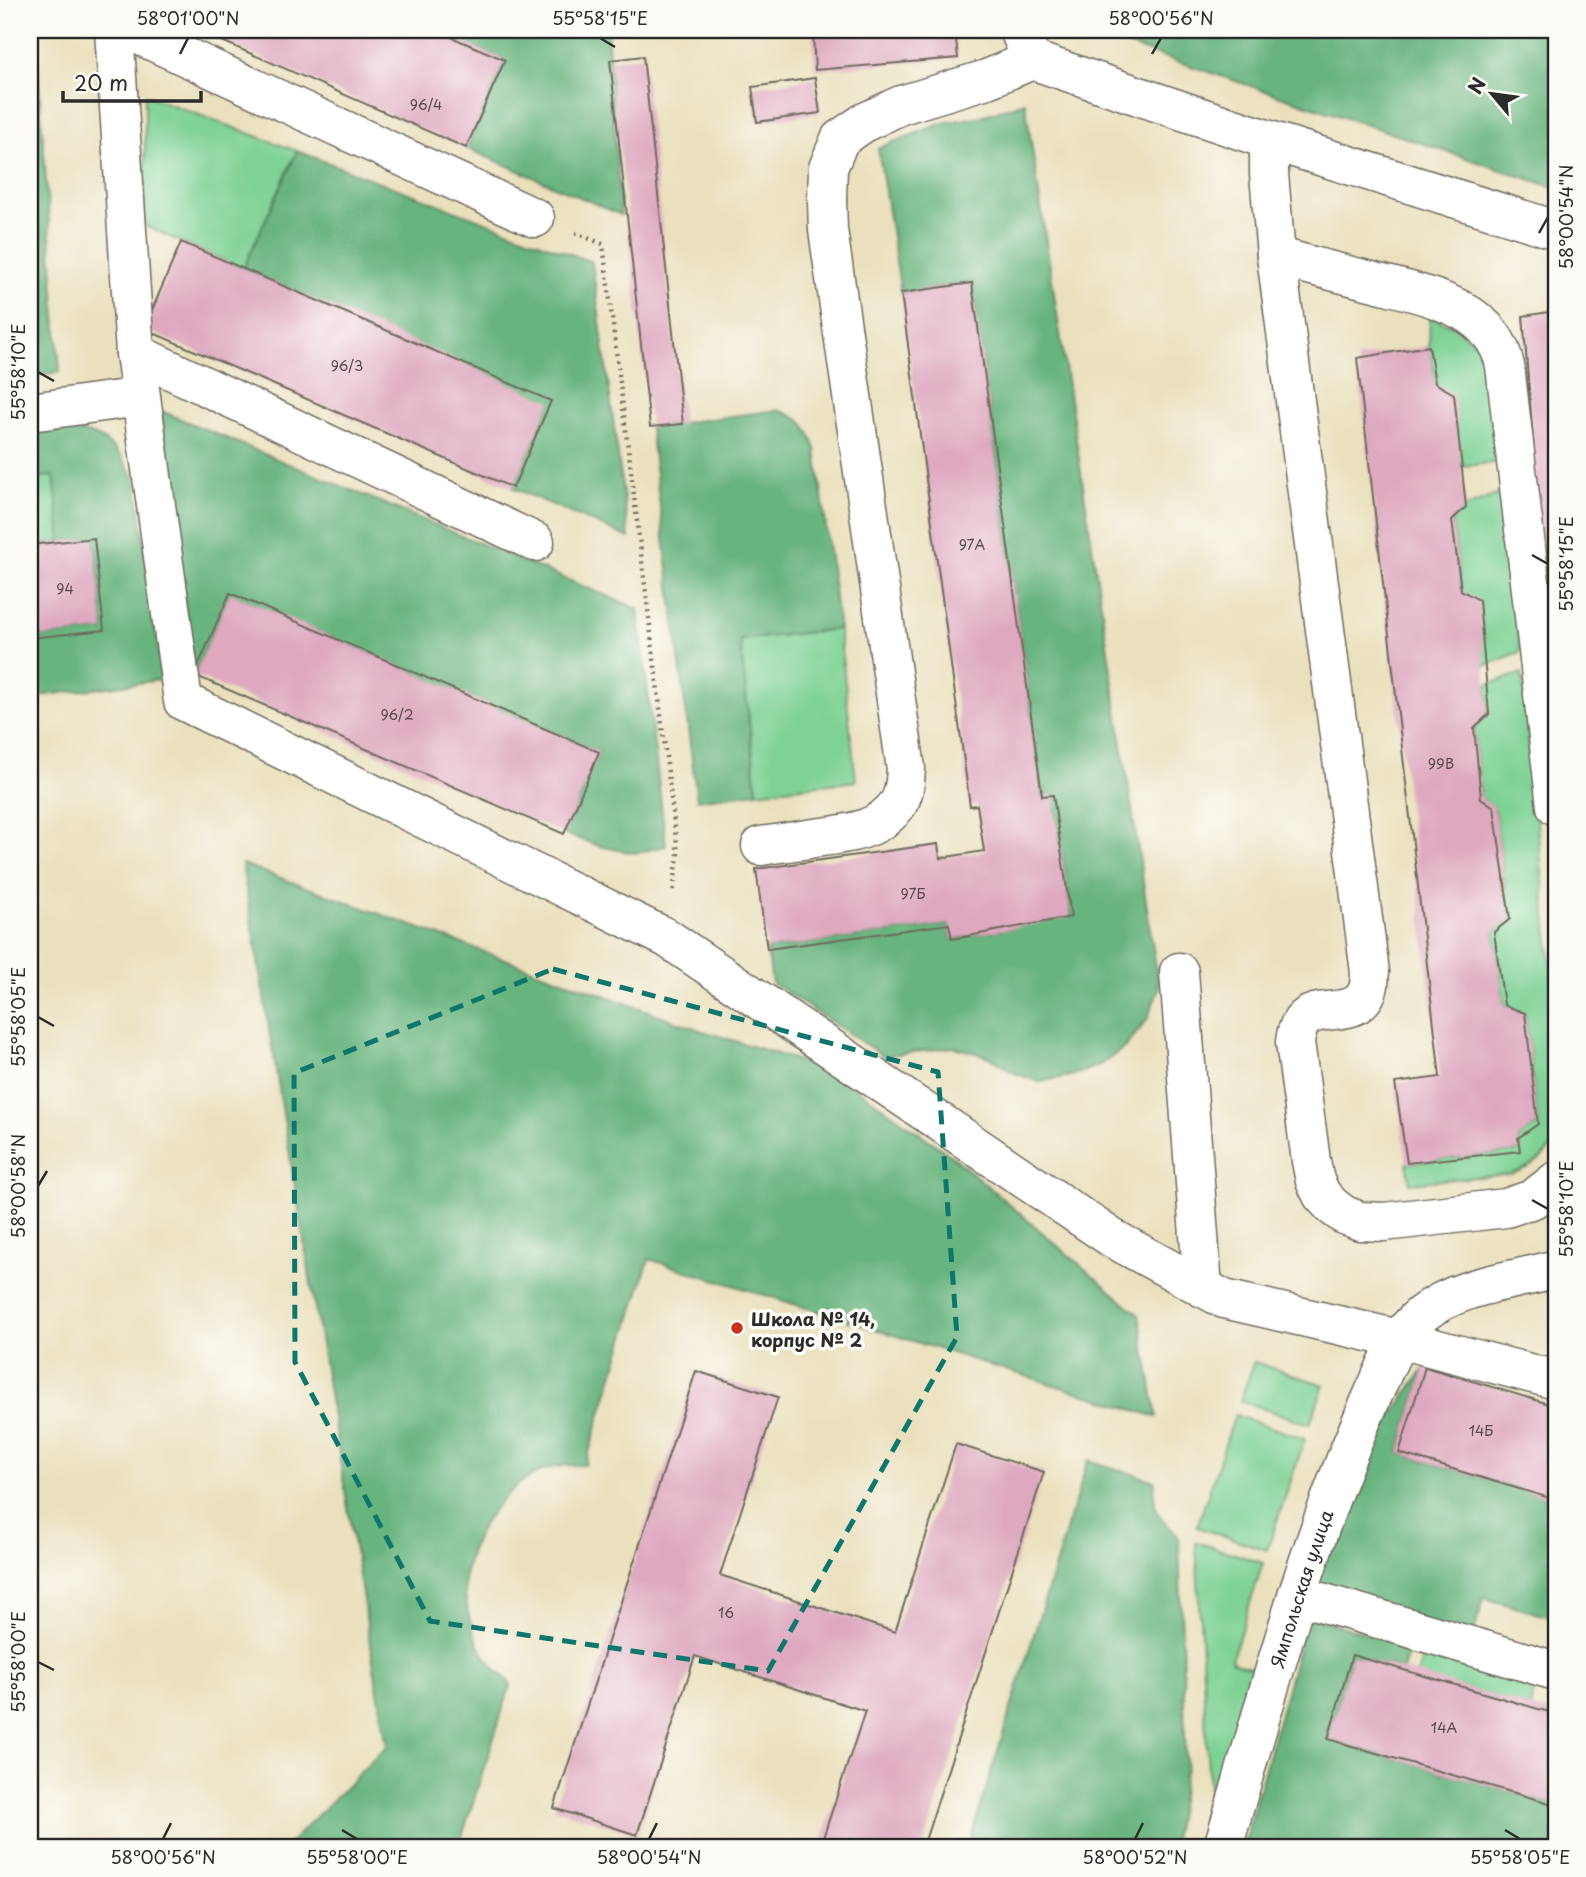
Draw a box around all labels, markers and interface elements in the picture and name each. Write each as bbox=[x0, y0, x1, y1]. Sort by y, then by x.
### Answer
text: 58°01'00"N bbox=[136, 4, 240, 31]
text: 55°58'15"E bbox=[552, 4, 648, 31]
text: 58°00'56"N bbox=[1108, 4, 1214, 31]
scale bar bbox=[63, 60, 201, 104]
north arrow bbox=[1456, 60, 1526, 130]
text: 20 m bbox=[74, 66, 128, 98]
text: N bbox=[1460, 72, 1492, 99]
house number: 96/4 bbox=[410, 94, 442, 115]
text: 58°00'54"N bbox=[1552, 164, 1579, 270]
text: 55°58'10"E bbox=[4, 323, 31, 421]
house number: 96/3 bbox=[331, 355, 363, 376]
text: 55°58'15"E bbox=[1552, 516, 1579, 612]
house number: 97А bbox=[959, 534, 986, 555]
house number: 94 bbox=[56, 578, 74, 599]
house number: 96/2 bbox=[380, 704, 414, 725]
house number: 99В bbox=[1428, 753, 1454, 774]
house number: 97Б bbox=[900, 883, 926, 904]
text: 55°58'05"E bbox=[4, 967, 31, 1067]
text: 58°00'58"N bbox=[4, 1134, 31, 1238]
text: 55°58'10"E bbox=[1552, 1160, 1579, 1258]
place label: Школа № 14, корпус № 2 bbox=[751, 1305, 875, 1353]
marker: Школа № 14, корпус № 2 bbox=[729, 1320, 745, 1336]
house number: 14Б bbox=[1469, 1420, 1493, 1441]
street label: Ямпольская улица bbox=[1262, 1505, 1339, 1671]
house number: 16 bbox=[718, 1602, 734, 1623]
text: 55°58'00"E bbox=[4, 1611, 31, 1713]
house number: 14А bbox=[1431, 1717, 1457, 1738]
text: 58°00'56"N bbox=[110, 1843, 216, 1870]
text: 55°58'00"E bbox=[306, 1843, 408, 1870]
text: 58°00'54"N bbox=[596, 1843, 702, 1870]
text: 58°00'52"N bbox=[1082, 1843, 1188, 1870]
text: 55°58'05"E bbox=[1470, 1843, 1570, 1870]

